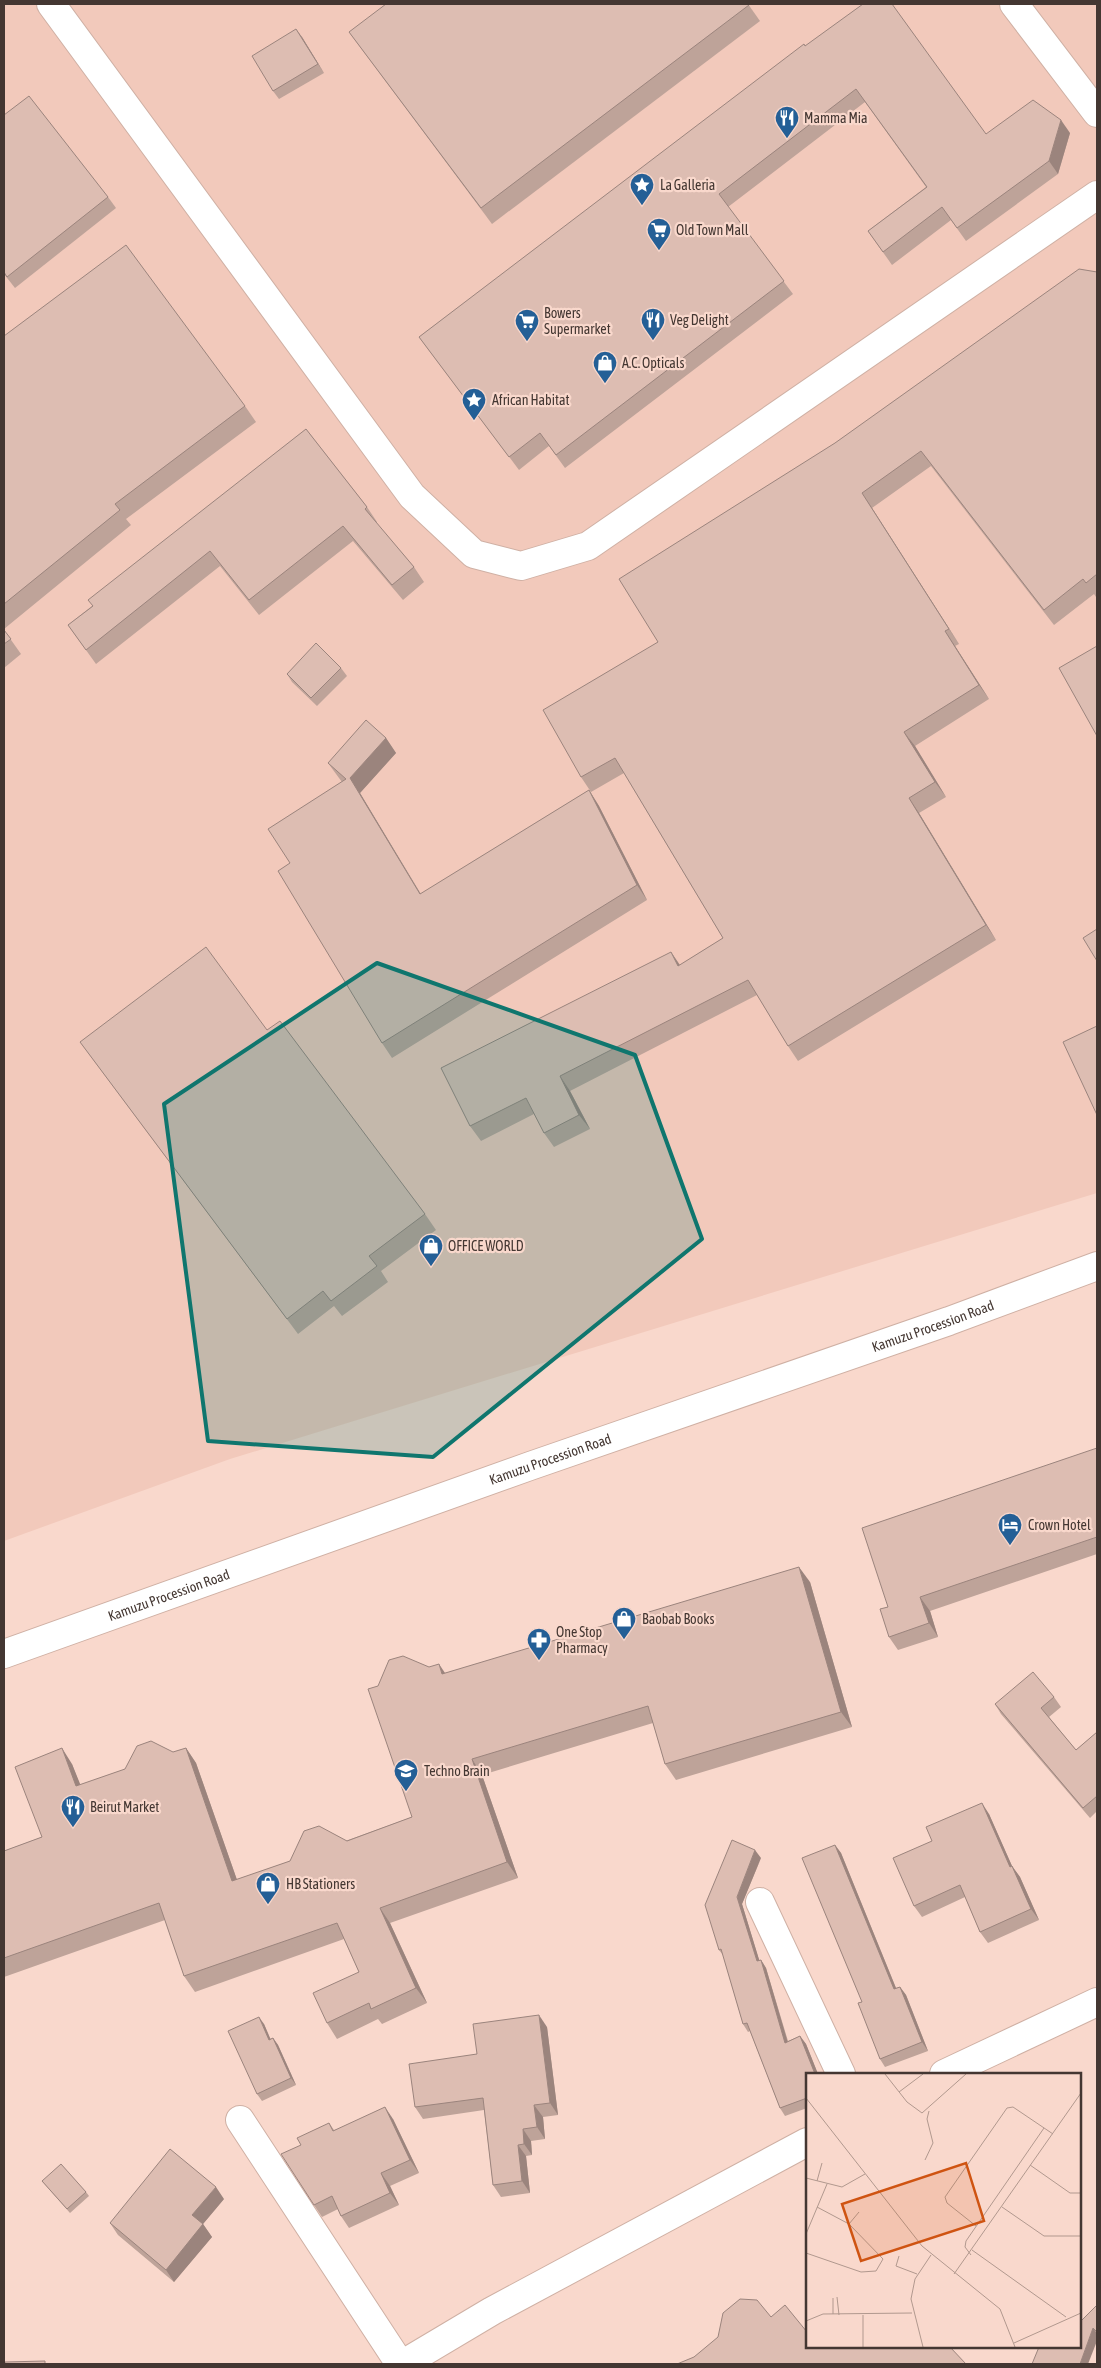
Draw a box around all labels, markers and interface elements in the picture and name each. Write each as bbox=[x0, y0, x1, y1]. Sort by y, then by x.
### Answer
restaurant icon: Mamma Mia bbox=[774, 105, 800, 139]
place label: Mamma Mia bbox=[804, 110, 868, 126]
place icon: La Galleria bbox=[629, 172, 655, 206]
place label: La Galleria bbox=[660, 177, 715, 193]
supermarket icon: Old Town Mall bbox=[646, 217, 672, 251]
place label: Old Town Mall bbox=[676, 222, 749, 238]
place label: Bowers Supermarket bbox=[544, 305, 611, 337]
restaurant icon: Veg Delight bbox=[640, 307, 666, 341]
supermarket icon: Bowers Supermarket bbox=[514, 308, 540, 342]
place label: Veg Delight bbox=[670, 312, 729, 328]
shop icon: A.C. Opticals bbox=[592, 350, 618, 384]
place label: A.C. Opticals bbox=[622, 355, 685, 371]
place icon: African Habitat bbox=[461, 387, 487, 421]
place label: African Habitat bbox=[492, 392, 570, 408]
shop icon: OFFICE WORLD bbox=[418, 1233, 444, 1267]
place label: OFFICE WORLD bbox=[448, 1238, 524, 1254]
street label: Kamuzu Procession Road bbox=[870, 1297, 996, 1355]
street label: Kamuzu Procession Road bbox=[487, 1430, 613, 1488]
hotel icon: Crown Hotel bbox=[997, 1512, 1023, 1546]
place label: Crown Hotel bbox=[1028, 1517, 1091, 1533]
street label: Kamuzu Procession Road bbox=[106, 1566, 232, 1624]
shop icon: Baobab Books bbox=[611, 1606, 637, 1640]
place label: Baobab Books bbox=[642, 1611, 714, 1627]
place label: One Stop Pharmacy bbox=[556, 1624, 608, 1656]
pharmacy icon: One Stop Pharmacy bbox=[526, 1627, 552, 1661]
school or university icon: Techno Brain bbox=[393, 1758, 419, 1792]
place label: Techno Brain bbox=[424, 1763, 490, 1779]
restaurant icon: Beirut Market bbox=[60, 1794, 86, 1828]
place label: Beirut Market bbox=[90, 1799, 159, 1815]
shop icon: HB Stationers bbox=[255, 1871, 281, 1905]
place label: HB Stationers bbox=[286, 1876, 355, 1892]
inset map bbox=[806, 2073, 1081, 2348]

